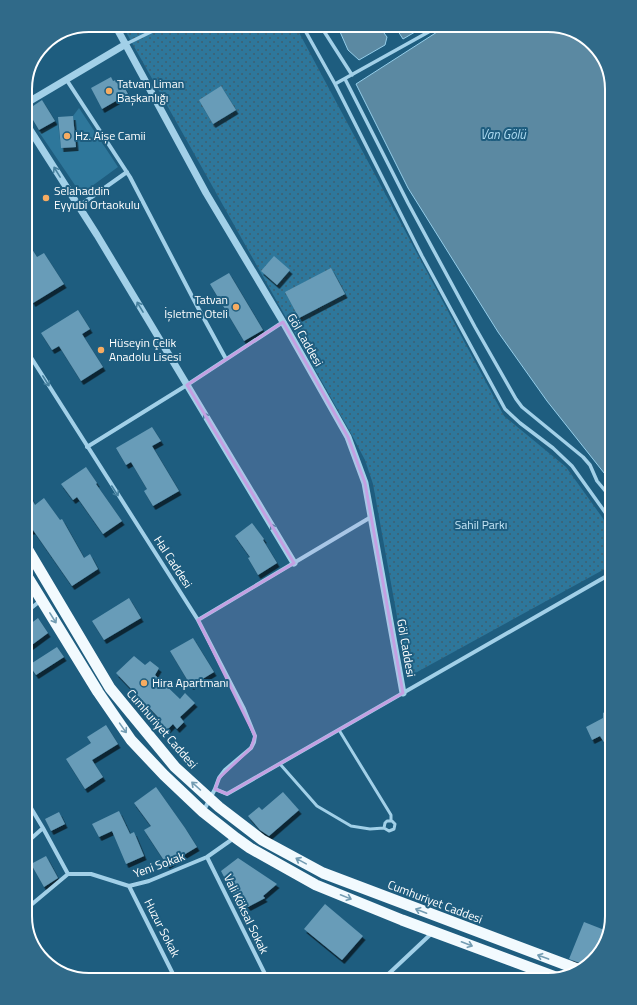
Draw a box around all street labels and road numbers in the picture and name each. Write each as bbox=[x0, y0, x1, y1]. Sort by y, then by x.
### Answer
street label: Göl Caddesi bbox=[283, 310, 328, 370]
street label: Hal Caddesi bbox=[149, 532, 197, 592]
street label: Göl Caddesi bbox=[392, 617, 421, 678]
street label: Cumhuriyet Caddesi bbox=[122, 685, 203, 773]
street label: Yeni Sokak bbox=[130, 846, 188, 883]
street label: Vali Köksal Sokak bbox=[219, 871, 274, 957]
street label: Cumhuriyet Caddesi bbox=[385, 875, 485, 928]
street label: Huzur Sokak bbox=[140, 895, 185, 961]

